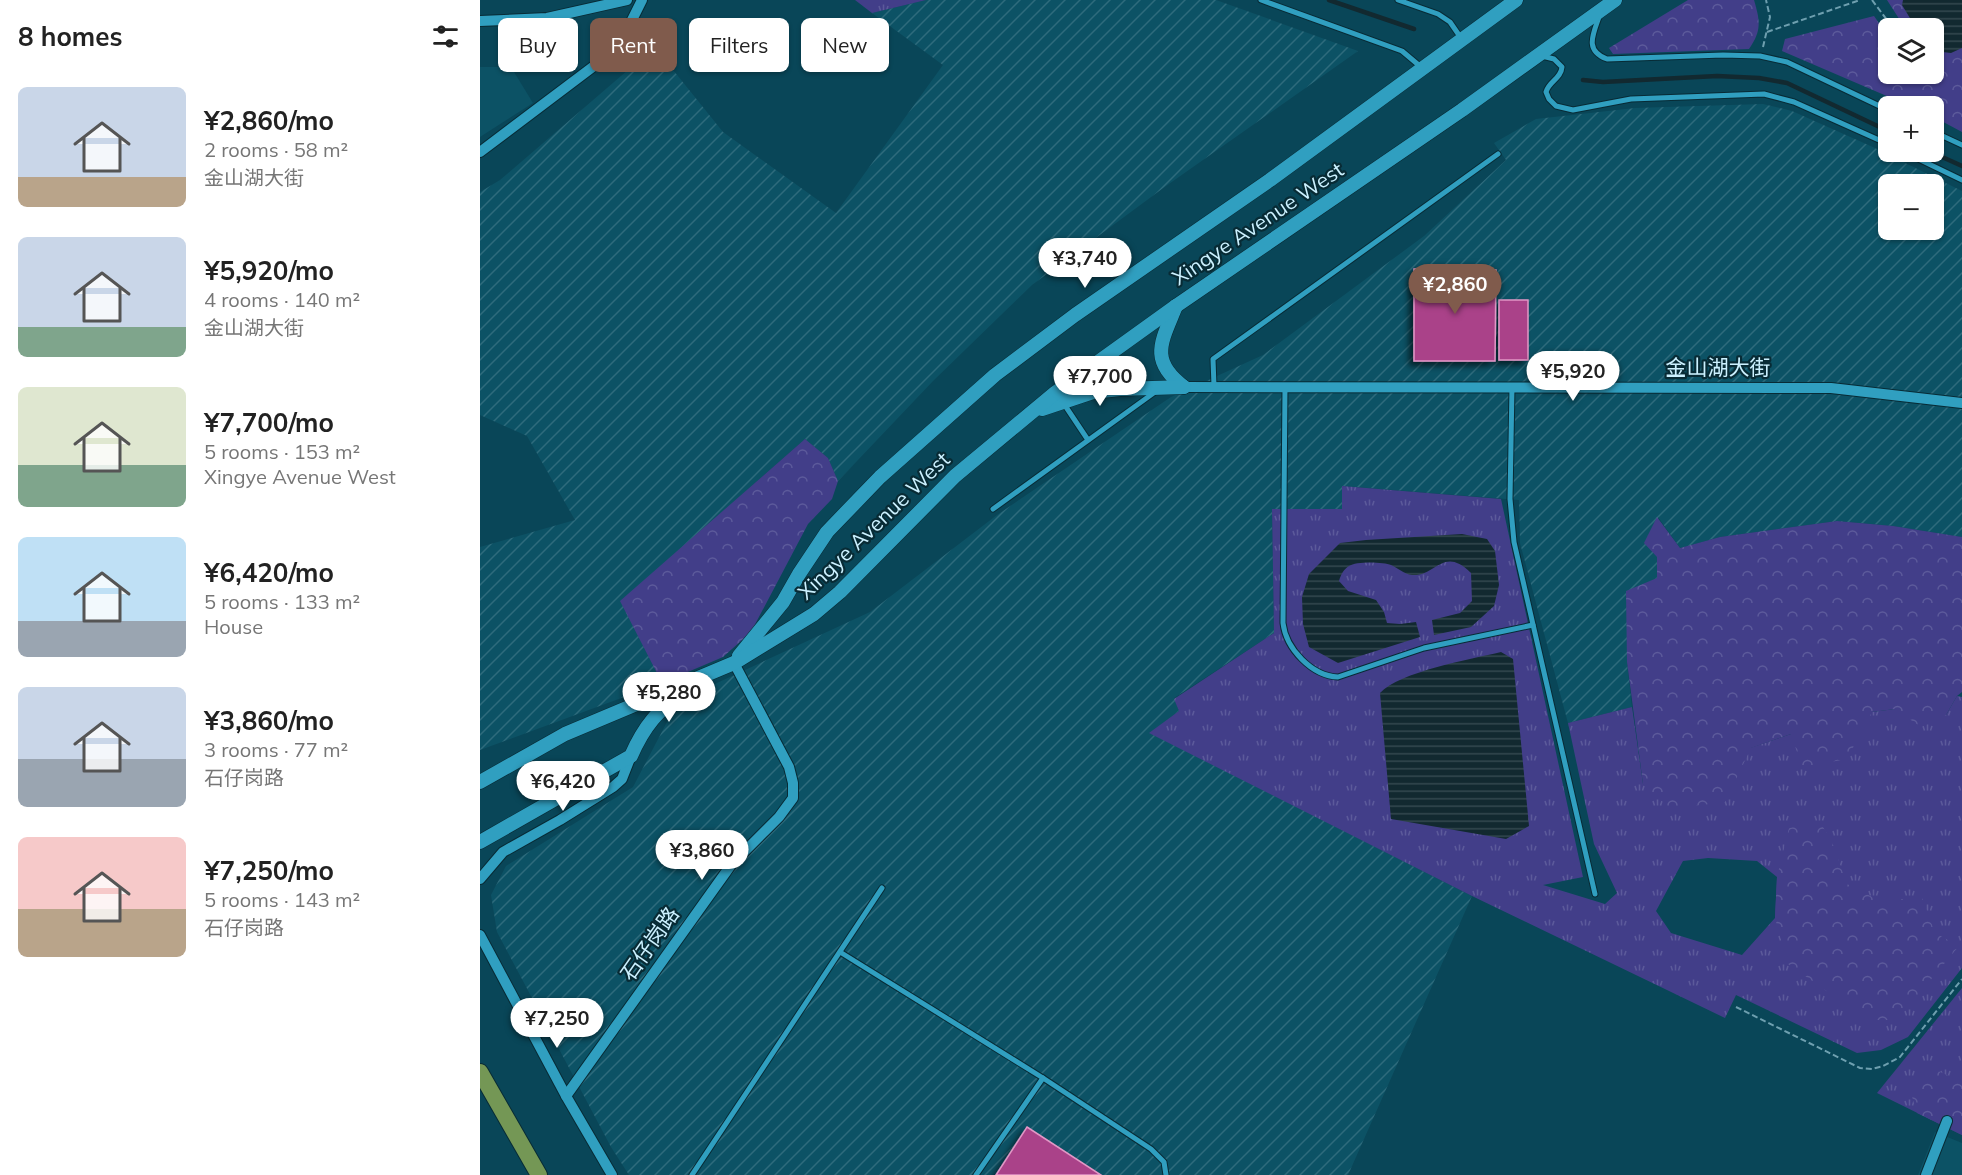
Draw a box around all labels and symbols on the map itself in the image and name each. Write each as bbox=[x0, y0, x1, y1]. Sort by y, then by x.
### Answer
street label: Xingye Avenue West bbox=[1167, 156, 1348, 290]
pin: ¥3,740 bbox=[1036, 238, 1134, 289]
pin: ¥2,860 bbox=[1406, 264, 1504, 315]
pin: ¥5,920 bbox=[1524, 351, 1622, 402]
street label: 金山湖大街 bbox=[1666, 354, 1771, 380]
pin: ¥7,700 bbox=[1051, 356, 1149, 407]
street label: Xingye Avenue West bbox=[792, 446, 955, 605]
pin: ¥5,280 bbox=[620, 672, 718, 723]
pin: ¥6,420 bbox=[514, 761, 612, 812]
pin: ¥3,860 bbox=[653, 830, 751, 881]
street label: 石仔岗路 bbox=[614, 902, 684, 985]
pin: ¥7,250 bbox=[508, 998, 606, 1049]

